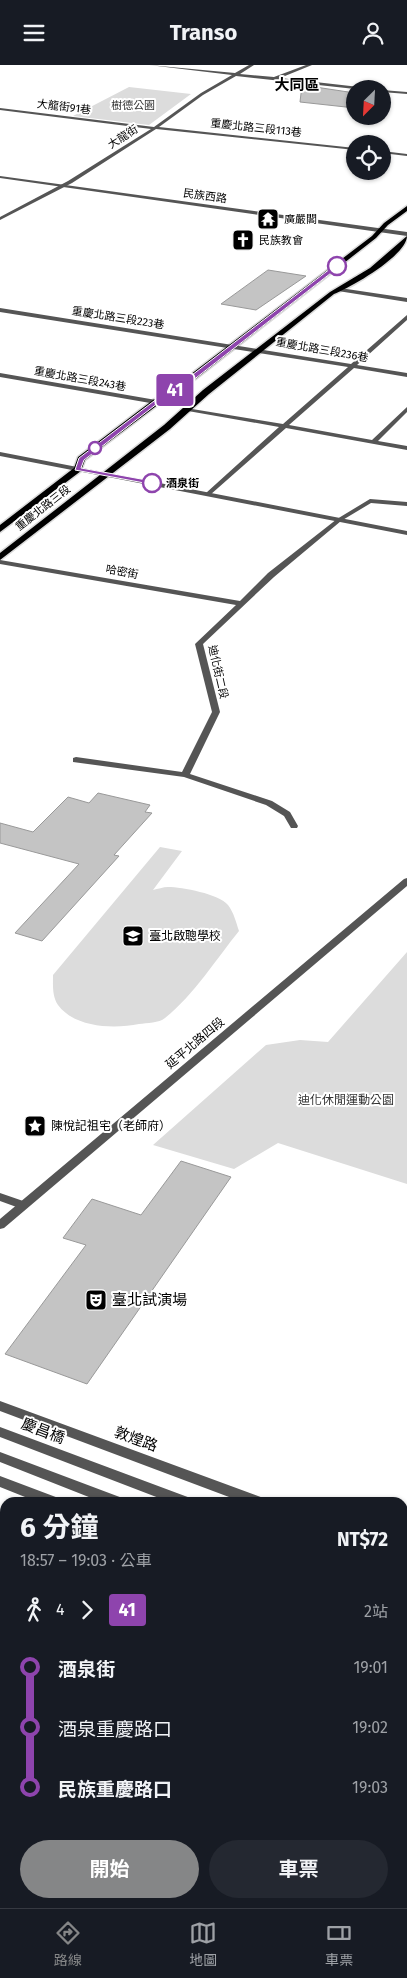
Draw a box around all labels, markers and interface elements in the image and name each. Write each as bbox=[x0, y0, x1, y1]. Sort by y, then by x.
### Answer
icon: menu bbox=[20, 19, 48, 47]
text: Transo bbox=[170, 19, 237, 46]
icon: person bbox=[359, 19, 387, 47]
district label: 大同區 bbox=[274, 76, 320, 94]
north arrow bbox=[346, 80, 391, 125]
map controls bbox=[346, 80, 391, 180]
street label: 大龍街91巷 bbox=[36, 97, 92, 117]
park label: 樹德公園 bbox=[111, 99, 155, 112]
street label: 重慶北路三段113巷 bbox=[210, 117, 302, 139]
street label: 大龍街 bbox=[106, 123, 140, 151]
button: locate bbox=[346, 135, 391, 180]
street label: 民族西路 bbox=[182, 187, 228, 205]
temple icon: 廣嚴閣 bbox=[256, 207, 280, 231]
place label: 廣嚴閣 bbox=[284, 213, 317, 226]
church icon: 民族教會 bbox=[231, 228, 255, 252]
place label: 民族教會 bbox=[259, 234, 303, 247]
unlabelled marker bbox=[327, 256, 347, 276]
street label: 重慶北路三段223巷 bbox=[71, 304, 165, 332]
street label: 重慶北路三段236巷 bbox=[275, 335, 369, 365]
street label: 重慶北路三段243巷 bbox=[33, 364, 127, 394]
line badge: 41 bbox=[152, 374, 198, 406]
text: 41 bbox=[166, 379, 184, 401]
unlabelled marker bbox=[88, 441, 102, 455]
marker: 酒泉街 bbox=[142, 473, 162, 493]
place label: 酒泉街 bbox=[166, 477, 199, 490]
street label: 重慶北路三段 bbox=[13, 483, 73, 533]
street label: 哈密街 bbox=[105, 563, 139, 581]
street label: 迪化街二段 bbox=[205, 644, 231, 700]
school or university icon: 臺北啟聰學校 bbox=[121, 924, 145, 948]
place label: 臺北啟聰學校 bbox=[149, 929, 221, 943]
street label: 延平北路四段 bbox=[163, 1014, 227, 1072]
park label: 迪化休閒運動公園 bbox=[298, 1093, 394, 1107]
place icon: 陳悅記祖宅（老師府） bbox=[23, 1114, 47, 1138]
place label: 陳悅記祖宅（老師府） bbox=[51, 1119, 171, 1133]
theatre icon: 臺北試演場 bbox=[84, 1288, 108, 1312]
place label: 臺北試演場 bbox=[112, 1291, 187, 1309]
street label: 慶昌橋 bbox=[19, 1415, 67, 1447]
street label: 敦煌路 bbox=[112, 1423, 160, 1455]
text: 6 分鐘 bbox=[20, 1511, 98, 1544]
text: NT$72 bbox=[337, 1528, 388, 1551]
text: 18:57 – 19:03 · 公車 bbox=[20, 1551, 151, 1570]
icon: walk bbox=[20, 1596, 48, 1624]
icon: forward bbox=[73, 1596, 101, 1624]
text: 41 bbox=[119, 1599, 136, 1621]
text: 4 bbox=[56, 1600, 65, 1619]
text: 2站 bbox=[364, 1602, 388, 1621]
text: 酒泉街 bbox=[58, 1658, 115, 1681]
text: 19:01 bbox=[353, 1658, 388, 1677]
text: 酒泉重慶路口 bbox=[58, 1718, 172, 1741]
text: 19:02 bbox=[352, 1718, 388, 1737]
text: 民族重慶路口 bbox=[58, 1778, 172, 1801]
text: 19:03 bbox=[352, 1778, 388, 1797]
button: 開始 bbox=[20, 1840, 199, 1898]
button: 車票 bbox=[209, 1840, 388, 1898]
tab: 路線 bbox=[54, 1919, 82, 1969]
tab: 地圖 bbox=[189, 1919, 217, 1969]
tab: 車票 bbox=[325, 1919, 353, 1969]

